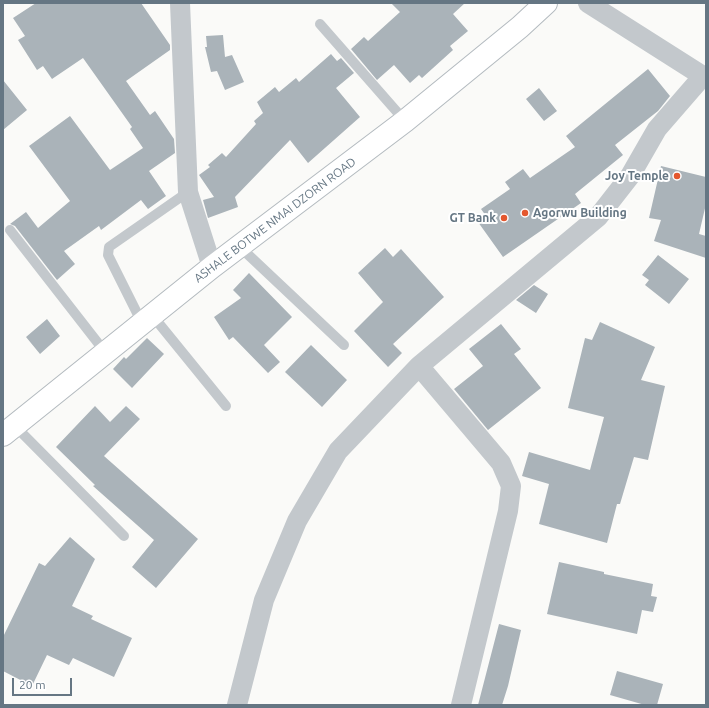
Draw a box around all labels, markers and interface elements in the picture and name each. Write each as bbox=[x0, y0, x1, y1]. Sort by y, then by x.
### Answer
street label: ASHALE BOTWE NMAI DZORN ROAD bbox=[191, 154, 359, 286]
place label: Joy Temple bbox=[605, 169, 669, 183]
marker: Joy Temple bbox=[672, 171, 682, 181]
place label: Agorwu Building bbox=[533, 206, 627, 220]
marker: Agorwu Building bbox=[520, 208, 530, 218]
place label: GT Bank bbox=[450, 211, 496, 225]
marker: GT Bank bbox=[499, 213, 509, 223]
scale bar bbox=[14, 670, 74, 696]
text: 20 m bbox=[19, 678, 46, 691]

